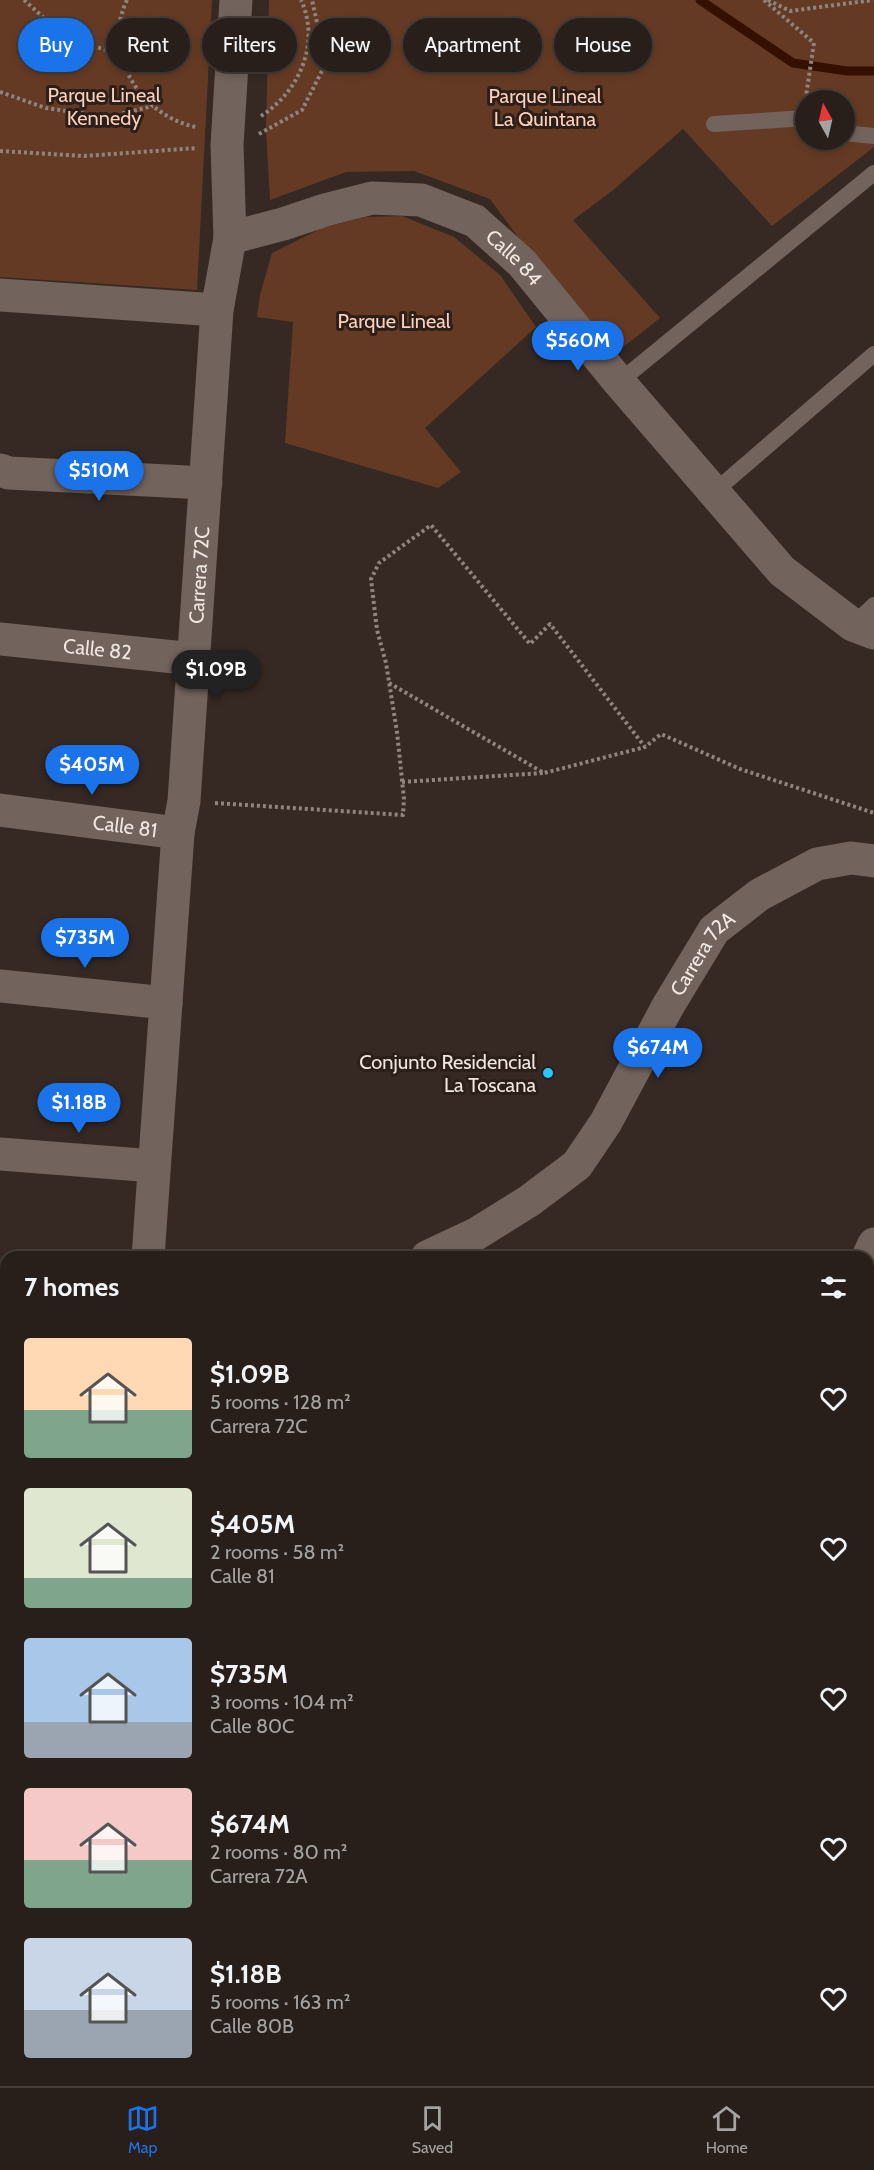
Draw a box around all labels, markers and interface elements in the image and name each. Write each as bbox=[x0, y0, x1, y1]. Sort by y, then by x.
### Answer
chip: Buy bbox=[18, 18, 94, 72]
chip: Rent bbox=[106, 18, 190, 72]
chip: Filters bbox=[202, 18, 297, 72]
chip: New bbox=[309, 18, 391, 72]
chip: Apartment bbox=[403, 18, 542, 72]
chip: House bbox=[554, 18, 652, 72]
park label: Parque Lineal Kennedy bbox=[47, 83, 161, 130]
park label: Parque Lineal La Quintana bbox=[488, 84, 602, 131]
north arrow bbox=[795, 90, 855, 150]
map controls bbox=[795, 90, 855, 150]
street label: Calle 84 bbox=[481, 224, 548, 290]
park label: Parque Lineal bbox=[337, 309, 451, 333]
pin: $560M bbox=[536, 321, 620, 372]
text: $560M bbox=[546, 328, 610, 352]
pin: $510M bbox=[57, 451, 141, 502]
text: $510M bbox=[69, 458, 129, 482]
street label: Carrera 72C bbox=[184, 526, 214, 625]
street label: Calle 82 bbox=[62, 634, 133, 665]
pin: $1.09B bbox=[167, 650, 265, 701]
text: $1.09B bbox=[185, 657, 247, 681]
pin: $405M bbox=[50, 745, 134, 796]
text: $405M bbox=[59, 752, 125, 776]
street label: Calle 81 bbox=[91, 810, 159, 842]
street label: Carrera 72A bbox=[665, 906, 740, 1000]
pin: $735M bbox=[43, 918, 127, 969]
text: $735M bbox=[55, 925, 115, 949]
pin: $674M bbox=[616, 1028, 700, 1079]
text: $674M bbox=[627, 1035, 689, 1059]
place label: Conjunto Residencial La Toscana bbox=[359, 1050, 536, 1097]
marker: Conjunto Residencial La Toscana bbox=[541, 1066, 555, 1080]
pin: $1.18B bbox=[30, 1083, 128, 1134]
text: $1.18B bbox=[51, 1090, 107, 1114]
text: 7 homes bbox=[24, 1271, 119, 1303]
icon: filters bbox=[817, 1271, 850, 1304]
text: $1.09B bbox=[210, 1358, 289, 1390]
icon: home bbox=[72, 1362, 144, 1434]
icon: heart bbox=[817, 1382, 850, 1415]
text: 5 rooms · 128 m² bbox=[210, 1390, 351, 1414]
text: Carrera 72C bbox=[210, 1414, 308, 1438]
text: $405M bbox=[210, 1508, 295, 1540]
icon: home bbox=[72, 1512, 144, 1584]
icon: heart bbox=[817, 1532, 850, 1565]
text: 2 rooms · 58 m² bbox=[210, 1540, 344, 1564]
text: Calle 81 bbox=[210, 1564, 275, 1588]
text: $735M bbox=[210, 1658, 288, 1690]
icon: home bbox=[72, 1662, 144, 1734]
icon: heart bbox=[817, 1682, 850, 1715]
text: 3 rooms · 104 m² bbox=[210, 1690, 354, 1714]
text: Calle 80C bbox=[210, 1714, 294, 1738]
text: $674M bbox=[210, 1808, 290, 1840]
icon: home bbox=[72, 1812, 144, 1884]
icon: heart bbox=[817, 1832, 850, 1865]
text: 2 rooms · 80 m² bbox=[210, 1840, 347, 1864]
text: Carrera 72A bbox=[210, 1864, 308, 1888]
text: $1.18B bbox=[210, 1958, 282, 1990]
icon: home bbox=[72, 1962, 144, 2034]
icon: heart bbox=[817, 1982, 850, 2015]
text: 5 rooms · 163 m² bbox=[210, 1990, 350, 2014]
text: Calle 80B bbox=[210, 2014, 294, 2038]
tab: Map bbox=[126, 2102, 159, 2157]
tab: Saved bbox=[412, 2102, 453, 2157]
tab: Home bbox=[706, 2102, 748, 2157]

